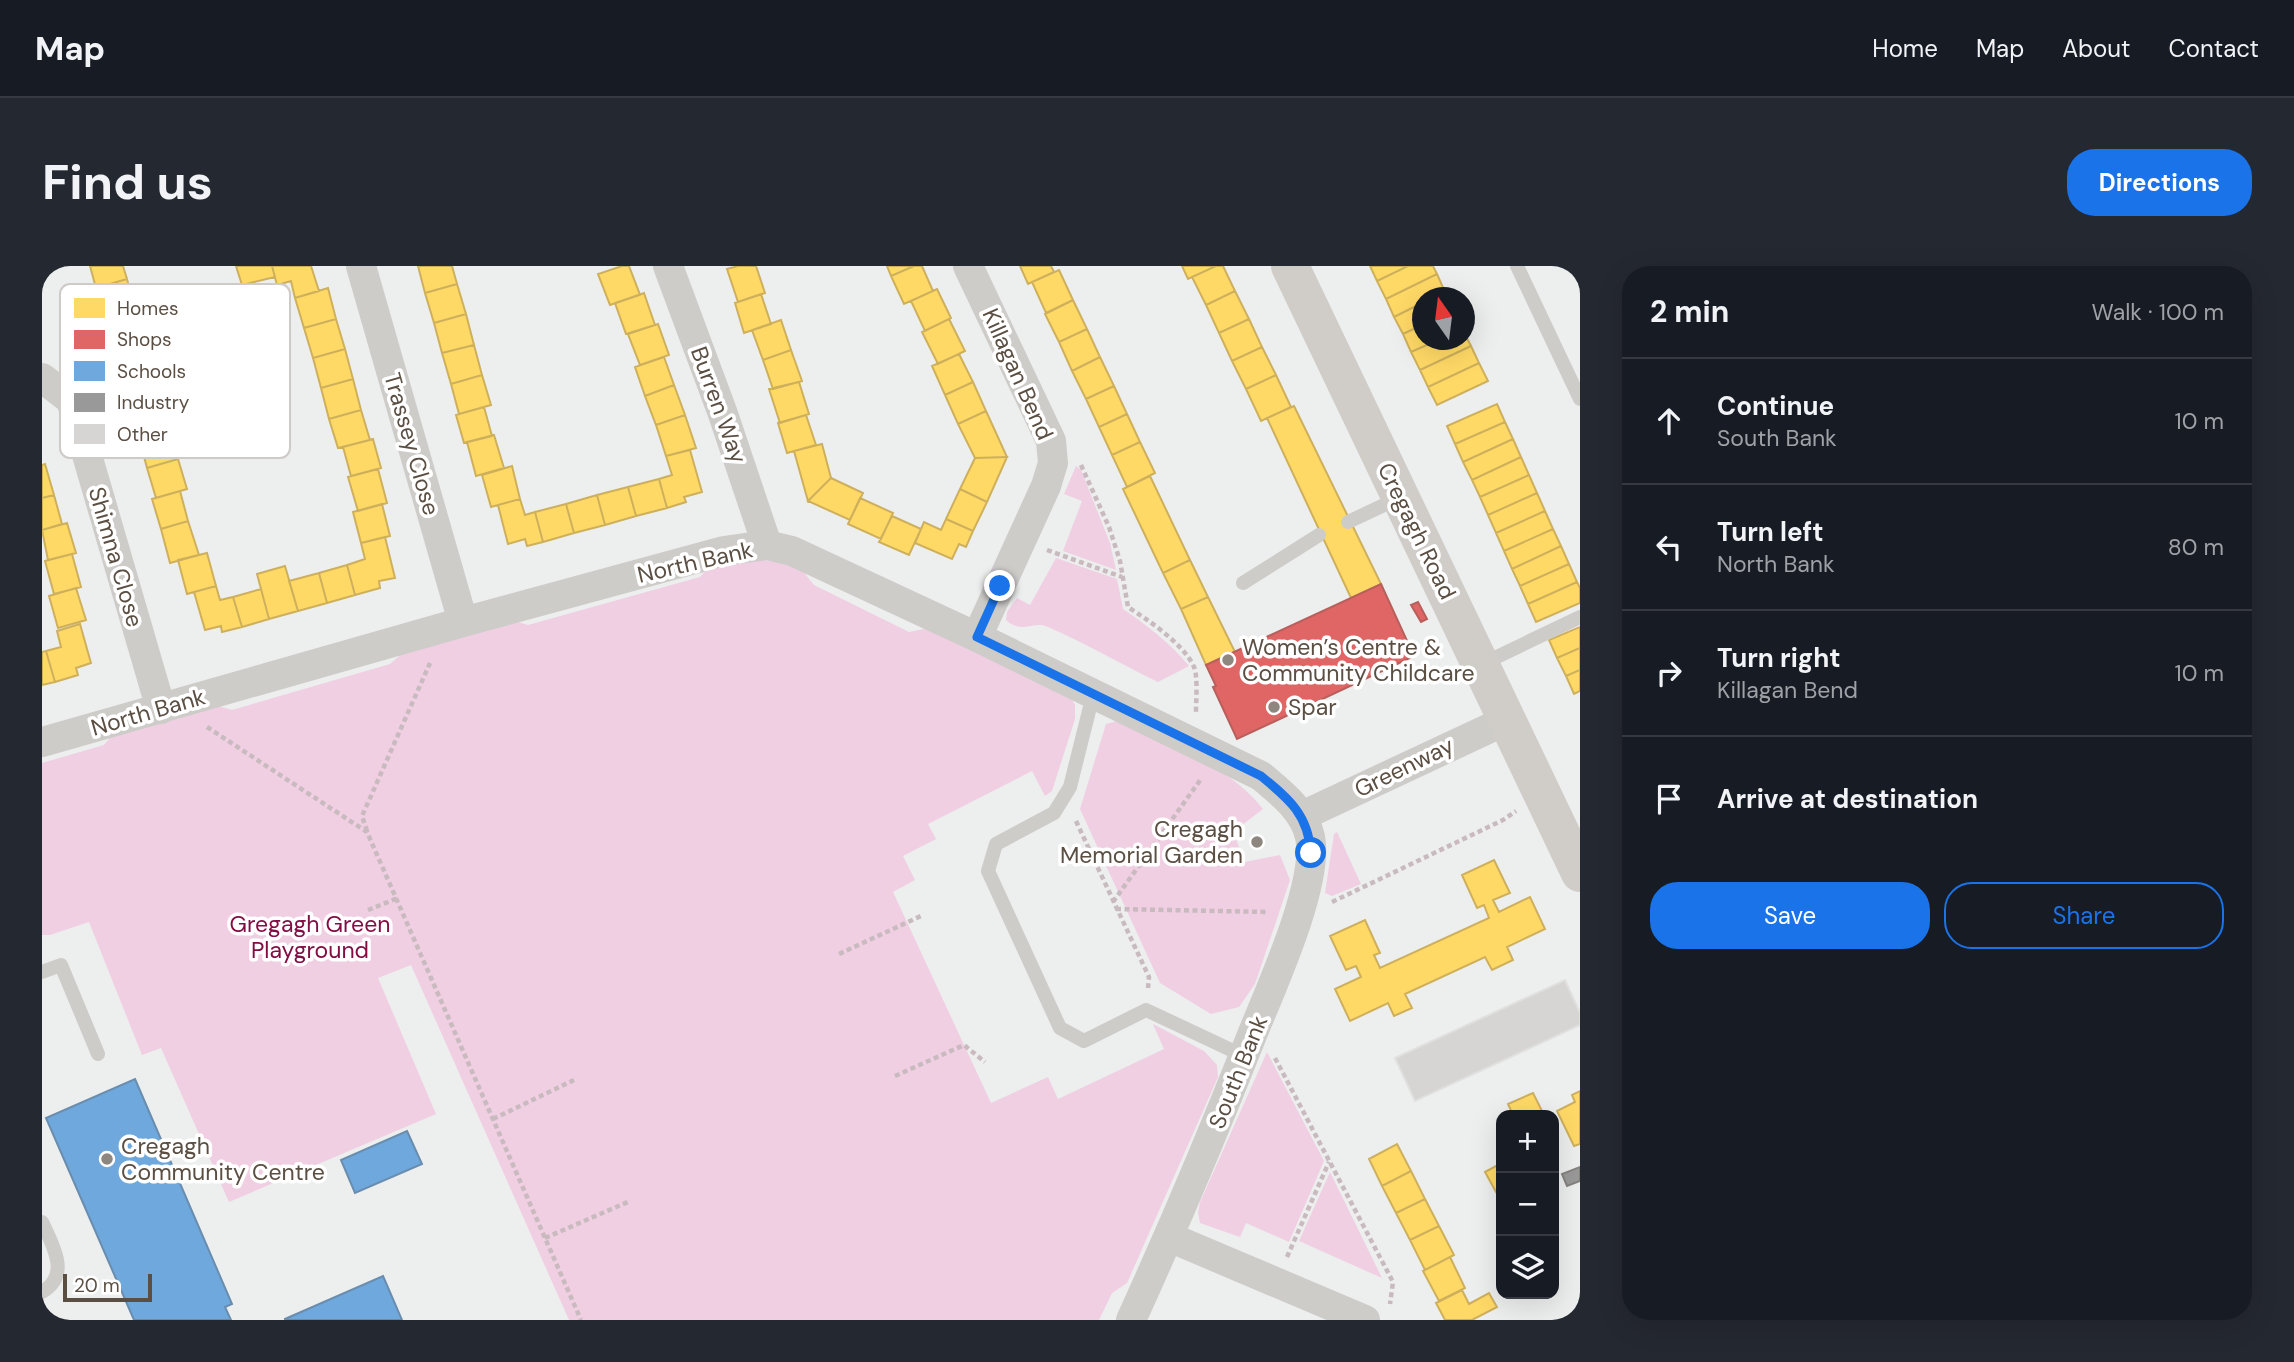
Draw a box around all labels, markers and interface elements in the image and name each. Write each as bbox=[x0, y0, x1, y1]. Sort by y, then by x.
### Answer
text: Map bbox=[35, 27, 105, 70]
text: Home bbox=[1872, 33, 1938, 64]
text: Map bbox=[1976, 33, 2024, 64]
text: About bbox=[2062, 33, 2131, 64]
text: Contact bbox=[2169, 33, 2259, 64]
button: Directions bbox=[2067, 149, 2252, 216]
text: Find us bbox=[42, 150, 213, 214]
legend bbox=[60, 284, 290, 458]
north arrow bbox=[1412, 287, 1475, 350]
text: 2 min bbox=[1650, 292, 1729, 331]
text: Homes bbox=[117, 296, 178, 321]
text: Walk · 100 m bbox=[2092, 297, 2224, 327]
street label: Killagan Bend bbox=[976, 304, 1060, 444]
text: Shops bbox=[117, 327, 172, 352]
street label: Burren Way bbox=[684, 342, 754, 468]
text: Schools bbox=[117, 359, 186, 384]
street label: Trassey Close bbox=[377, 369, 447, 519]
text: Continue bbox=[1717, 389, 1834, 423]
text: Industry bbox=[117, 390, 190, 415]
icon: ahead bbox=[1650, 402, 1688, 440]
text: 10 m bbox=[2174, 406, 2224, 436]
text: Other bbox=[117, 422, 168, 447]
text: South Bank bbox=[1717, 423, 1837, 453]
street label: Cregagh Road bbox=[1371, 458, 1463, 604]
street label: Shimna Close bbox=[82, 484, 150, 630]
text: Turn left bbox=[1717, 515, 1824, 549]
icon: left bbox=[1650, 528, 1688, 566]
text: 80 m bbox=[2168, 532, 2224, 562]
street label: North Bank bbox=[634, 534, 756, 590]
text: North Bank bbox=[1717, 549, 1835, 579]
route end bbox=[984, 570, 1015, 601]
place label: Women’s Centre & Community Childcare bbox=[1242, 632, 1475, 688]
text: Turn right bbox=[1717, 641, 1841, 675]
marker: Women’s Centre & Community Childcare bbox=[1220, 652, 1236, 668]
icon: right bbox=[1650, 654, 1688, 692]
text: 10 m bbox=[2174, 658, 2224, 688]
text: Killagan Bend bbox=[1717, 675, 1858, 705]
street label: North Bank bbox=[87, 681, 209, 743]
place label: Spar bbox=[1288, 692, 1337, 722]
marker: Spar bbox=[1266, 699, 1282, 715]
street label: Greenway bbox=[1349, 730, 1459, 804]
icon: arrive bbox=[1650, 780, 1688, 818]
text: Arrive at destination bbox=[1717, 782, 1978, 816]
place label: Cregagh Memorial Garden bbox=[1060, 814, 1243, 870]
marker: Cregagh Memorial Garden bbox=[1249, 834, 1265, 850]
route start bbox=[1295, 837, 1326, 868]
button: Save bbox=[1650, 882, 1930, 949]
button: Share bbox=[1944, 882, 2224, 949]
park label: Gregagh Green Playground bbox=[230, 909, 390, 965]
street label: South Bank bbox=[1202, 1011, 1274, 1133]
map controls bbox=[1496, 1110, 1559, 1299]
button: + bbox=[1496, 1110, 1559, 1173]
place label: Cregagh Community Centre bbox=[121, 1131, 325, 1187]
marker: Cregagh Community Centre bbox=[99, 1151, 115, 1167]
button: − bbox=[1496, 1173, 1559, 1236]
button: layers bbox=[1496, 1236, 1559, 1299]
scale bar bbox=[63, 1271, 152, 1303]
text: 20 m bbox=[74, 1273, 120, 1298]

